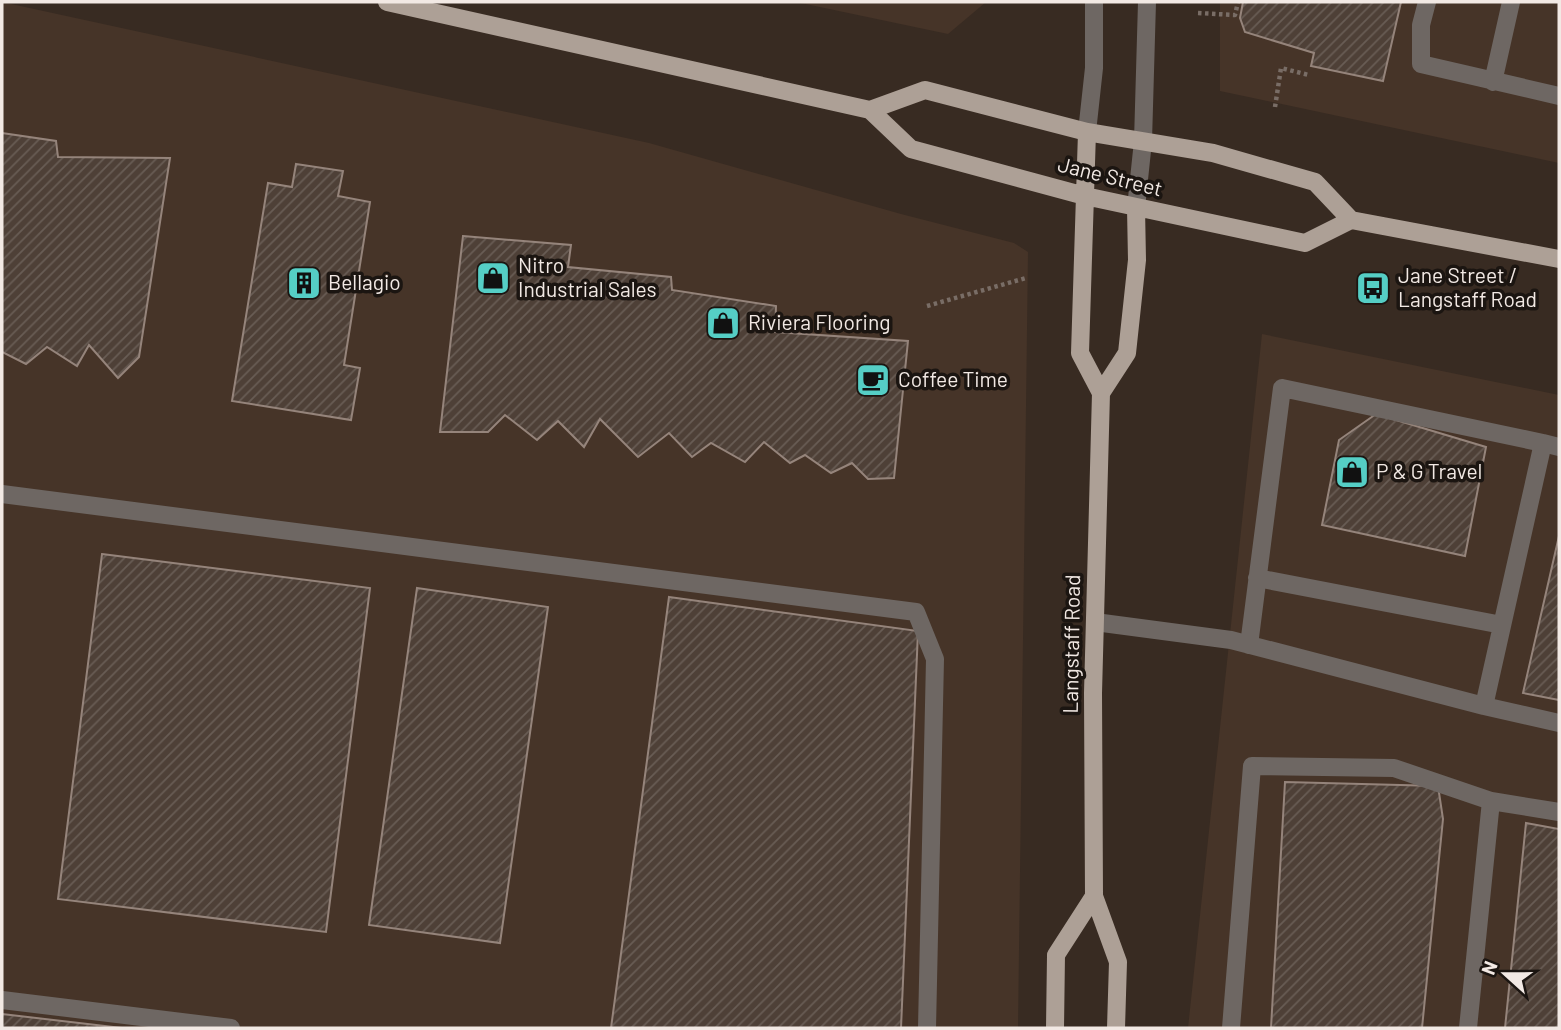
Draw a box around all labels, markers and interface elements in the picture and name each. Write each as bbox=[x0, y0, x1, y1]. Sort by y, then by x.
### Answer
street label: Jane Street bbox=[1056, 151, 1165, 201]
place label: Nitro Industrial Sales bbox=[518, 252, 657, 301]
shop icon: Nitro Industrial Sales bbox=[474, 259, 512, 297]
place label: Jane Street / Langstaff Road bbox=[1398, 262, 1537, 311]
building icon: Bellagio bbox=[285, 264, 323, 302]
place label: Bellagio bbox=[328, 269, 401, 294]
bus stop icon: Jane Street / Langstaff Road bbox=[1354, 269, 1392, 307]
shop icon: Riviera Flooring bbox=[704, 304, 742, 342]
place label: Riviera Flooring bbox=[748, 309, 890, 334]
cafe icon: Coffee Time bbox=[854, 361, 892, 399]
place label: Coffee Time bbox=[898, 366, 1008, 391]
shop icon: P & G Travel bbox=[1333, 453, 1371, 491]
place label: P & G Travel bbox=[1376, 458, 1482, 483]
street label: Langstaff Road bbox=[1057, 574, 1084, 714]
north arrow bbox=[1470, 939, 1540, 1009]
text: N bbox=[1476, 958, 1502, 978]

